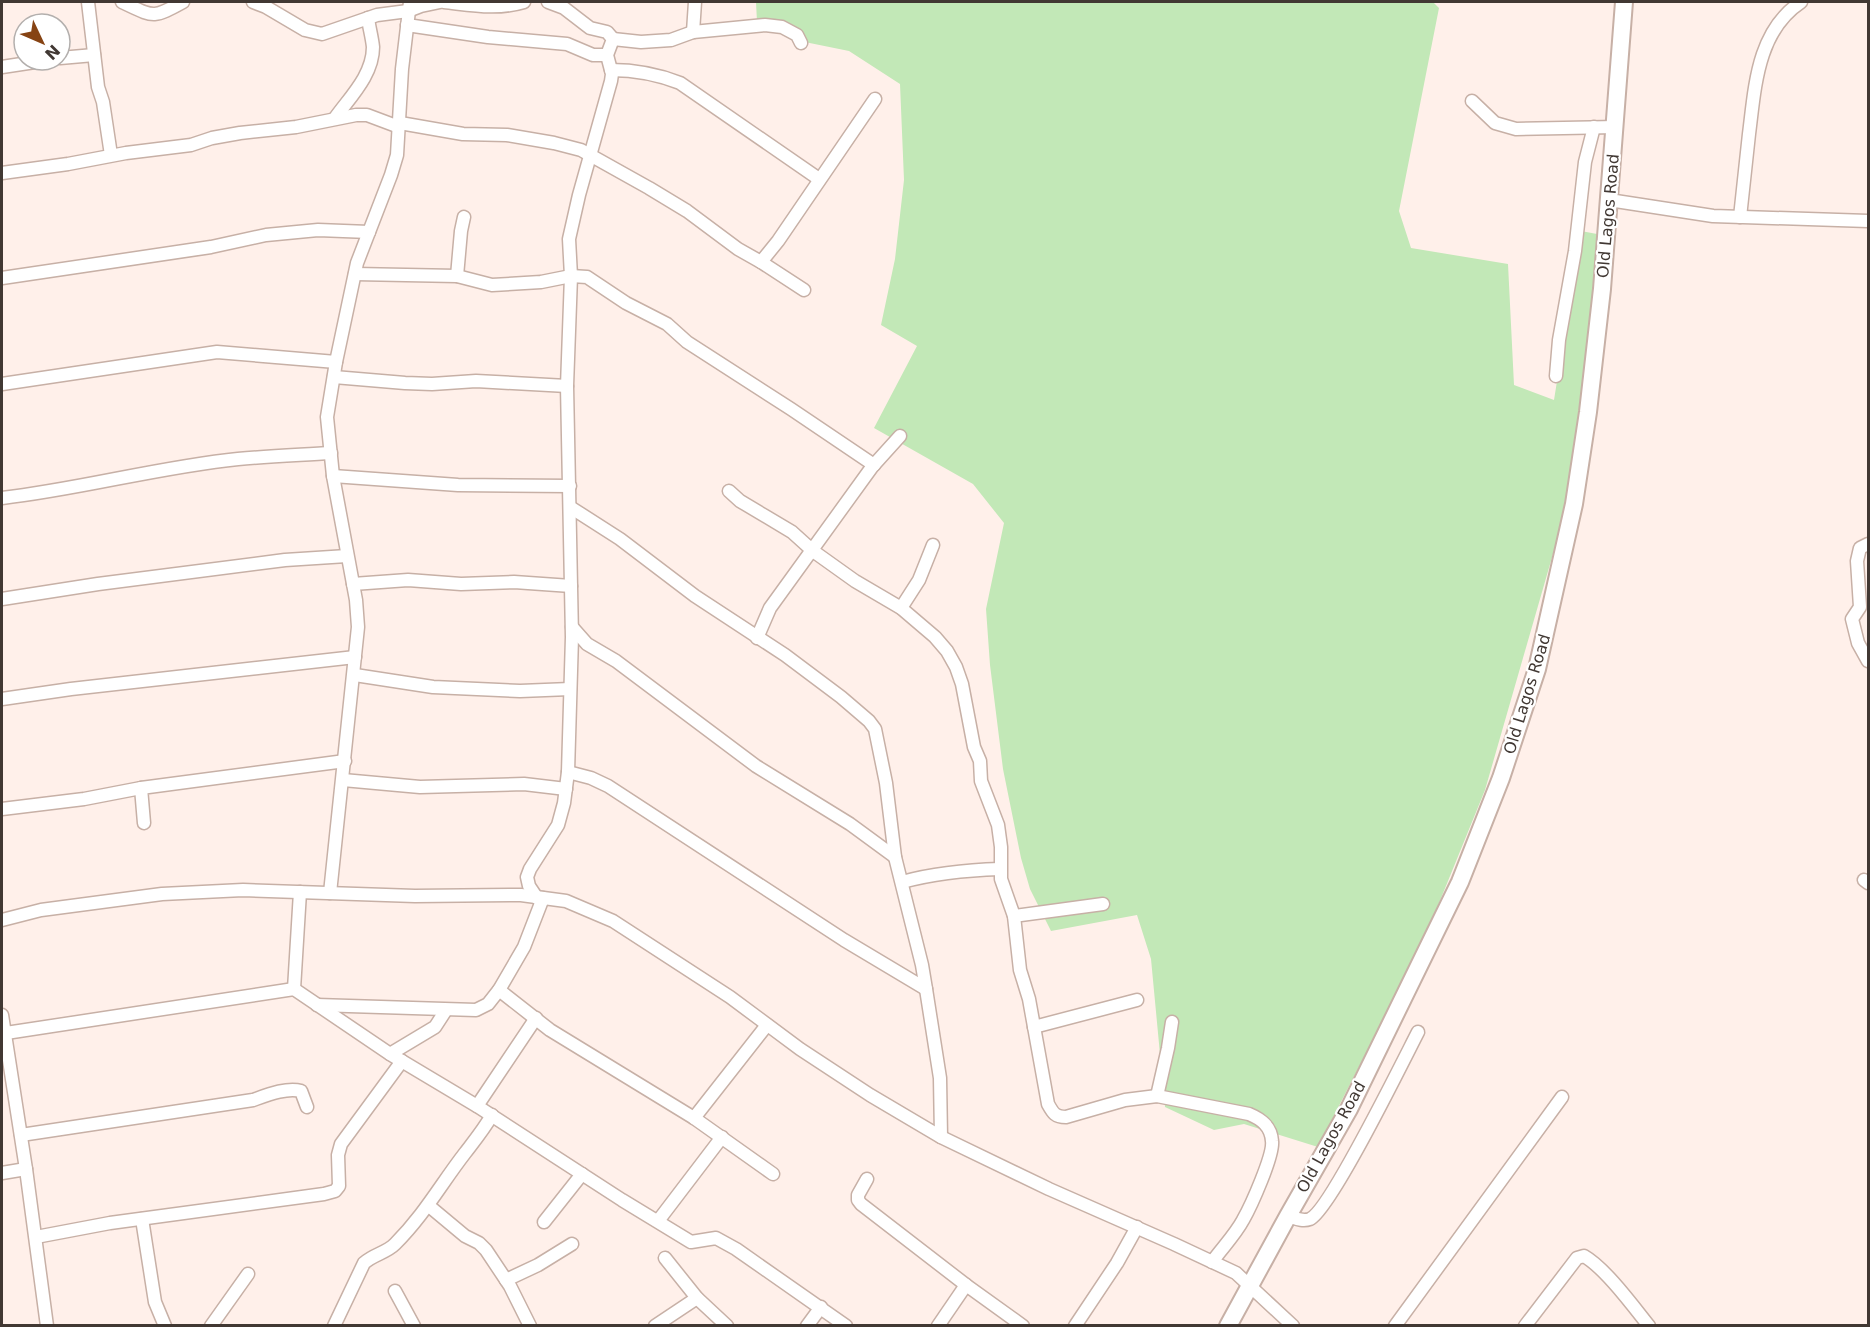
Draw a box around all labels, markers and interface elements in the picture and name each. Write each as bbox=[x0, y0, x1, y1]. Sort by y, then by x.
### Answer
north arrow bbox=[12, 12, 72, 72]
text: N bbox=[41, 41, 64, 63]
street label: Old Lagos Road bbox=[1593, 153, 1623, 279]
street label: Old Lagos Road bbox=[1500, 632, 1554, 756]
street label: Old Lagos Road bbox=[1293, 1078, 1369, 1196]

